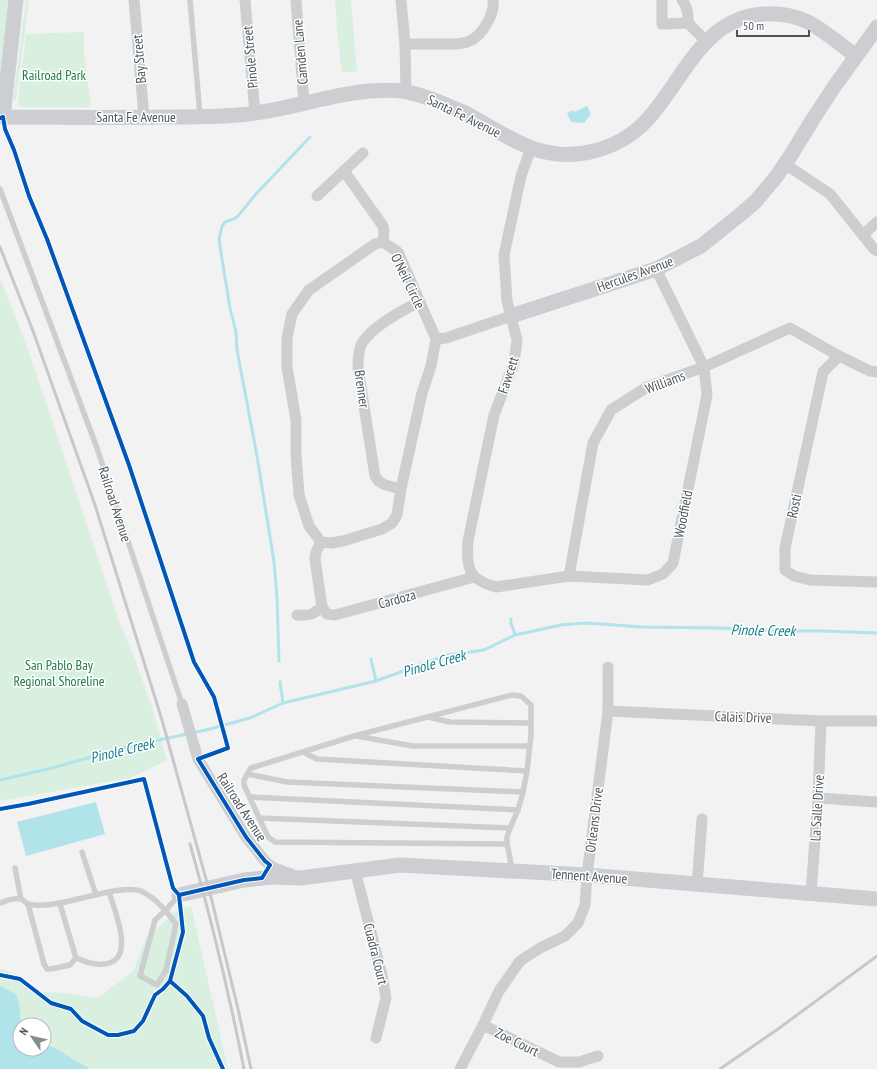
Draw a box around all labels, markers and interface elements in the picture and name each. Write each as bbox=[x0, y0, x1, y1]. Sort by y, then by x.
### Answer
scale bar bbox=[737, 12, 809, 38]
text: 50 m bbox=[743, 18, 764, 33]
street label: Camden Lane bbox=[288, 19, 312, 85]
street label: Pinole Street bbox=[238, 25, 262, 89]
street label: Bay Street bbox=[128, 34, 150, 84]
park label: Railroad Park bbox=[22, 66, 87, 84]
street label: Santa Fe Avenue bbox=[424, 90, 504, 142]
street label: Santa Fe Avenue bbox=[96, 108, 176, 126]
street label: O'Neil Circle bbox=[387, 250, 429, 312]
street label: Hercules Avenue bbox=[594, 252, 676, 296]
street label: Fawcett bbox=[494, 354, 522, 396]
street label: Williams bbox=[642, 366, 688, 398]
street label: Brenner bbox=[350, 369, 374, 409]
street label: Railroad Avenue bbox=[94, 464, 136, 544]
street label: Woodfield bbox=[670, 489, 696, 539]
street label: Rosti bbox=[783, 492, 805, 520]
street label: Cardoza bbox=[376, 585, 418, 613]
water label: Pinole Creek bbox=[730, 620, 798, 640]
water label: Pinole Creek bbox=[400, 644, 470, 681]
park label: San Pablo Bay Regional Shoreline bbox=[14, 656, 105, 690]
street label: Calais Drive bbox=[714, 707, 772, 727]
water label: Pinole Creek bbox=[88, 732, 158, 767]
street label: Railroad Avenue bbox=[213, 769, 271, 845]
street label: La Salle Drive bbox=[806, 774, 828, 842]
street label: Orleans Drive bbox=[581, 786, 607, 854]
street label: Tennent Avenue bbox=[550, 864, 628, 888]
street label: Cuadra Court bbox=[360, 921, 392, 987]
north arrow bbox=[12, 1017, 52, 1057]
street label: Zoe Court bbox=[492, 1024, 542, 1060]
text: N bbox=[16, 1025, 31, 1038]

